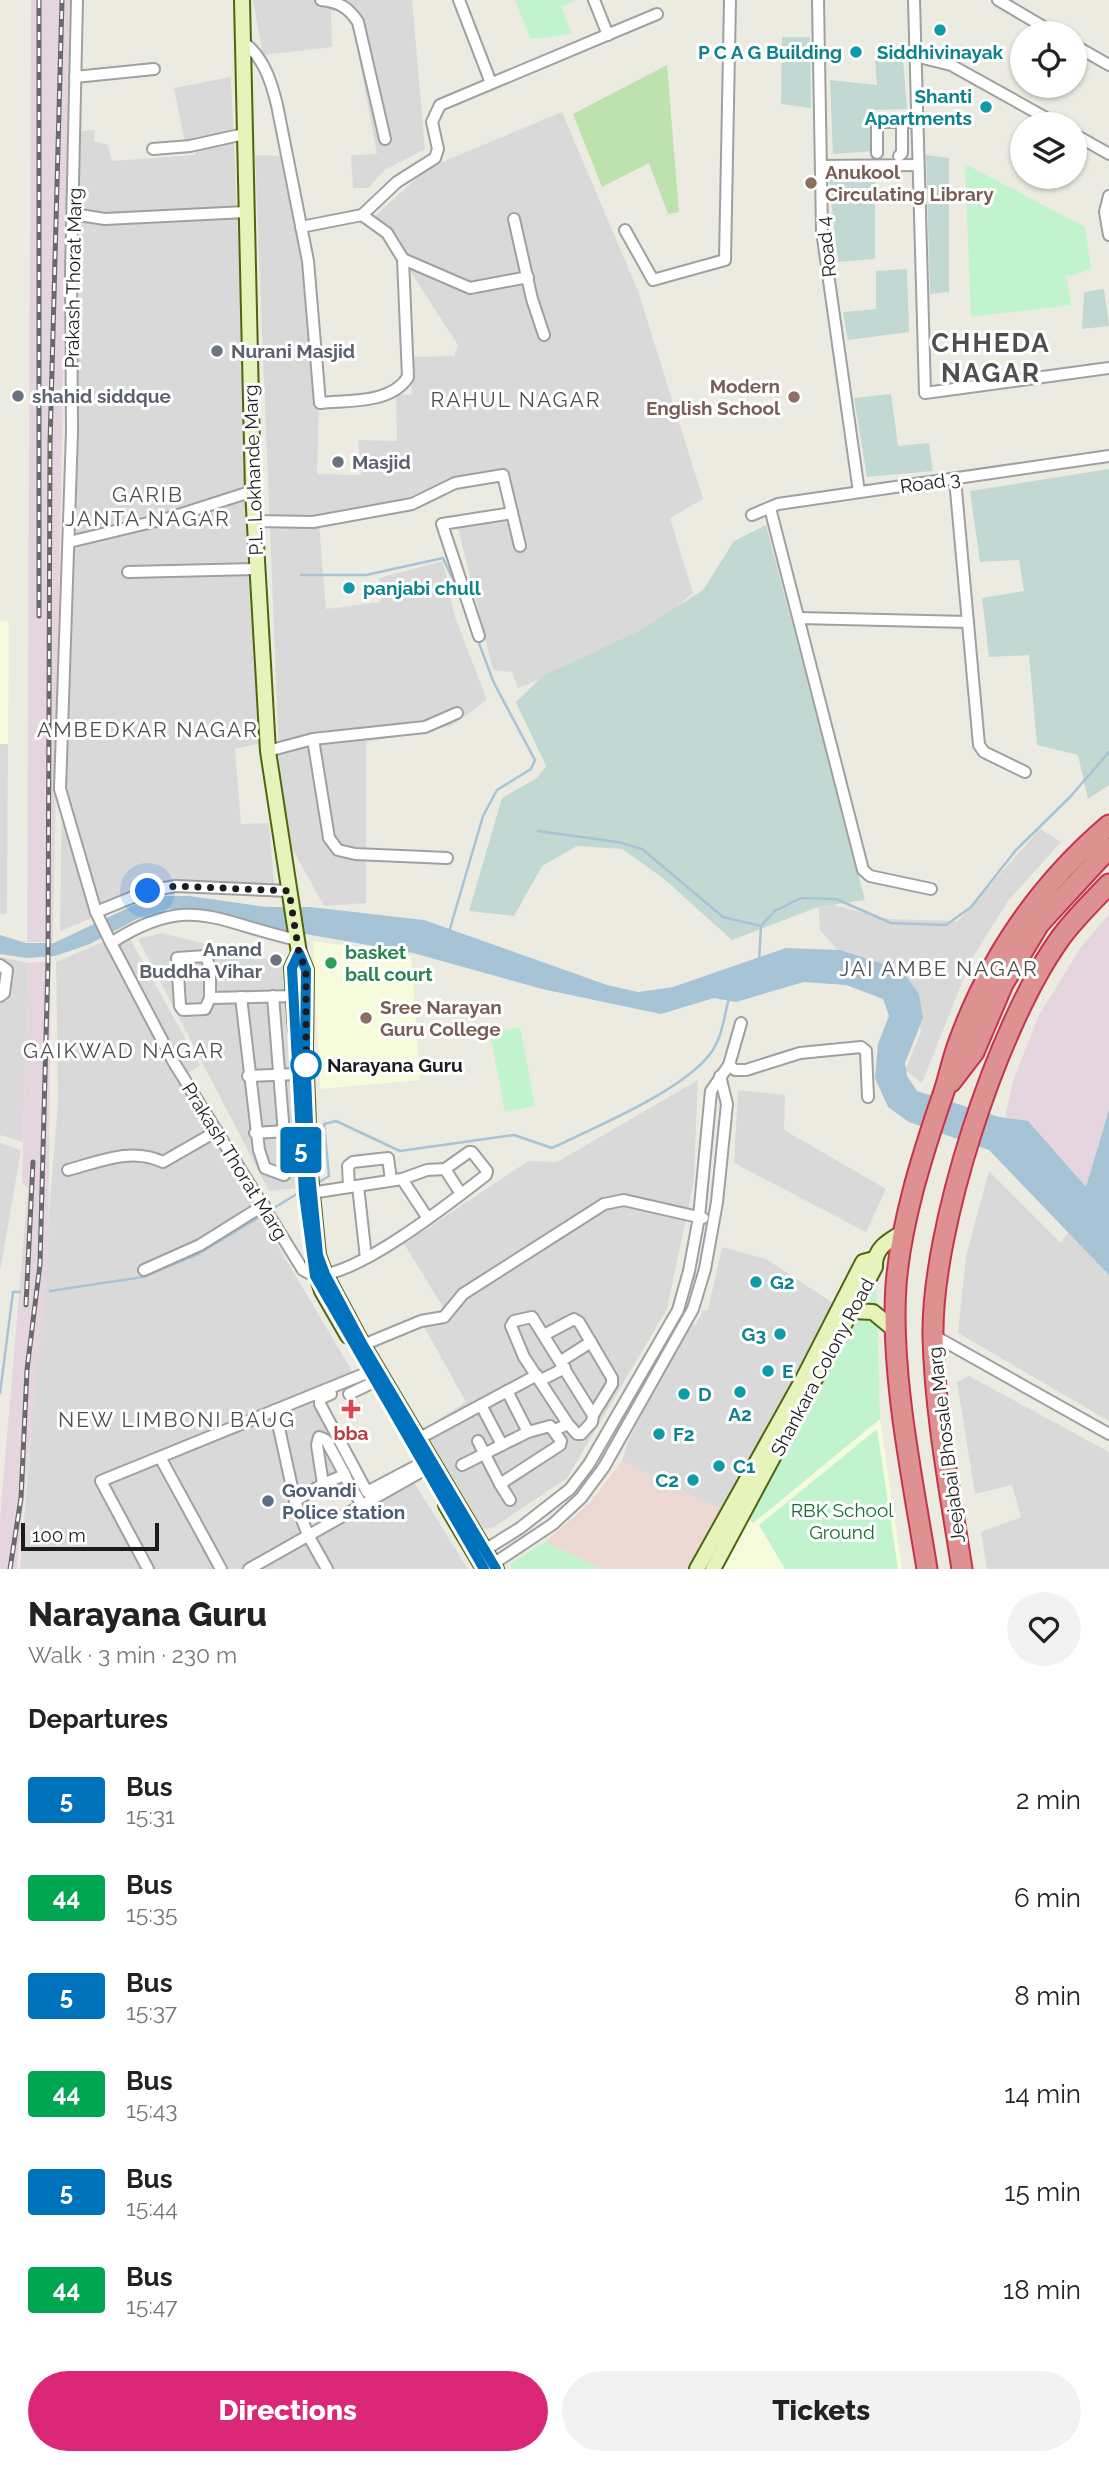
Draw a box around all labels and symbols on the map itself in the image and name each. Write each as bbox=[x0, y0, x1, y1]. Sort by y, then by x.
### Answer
marker: Siddhivinayak bbox=[932, 22, 948, 38]
place label: P C A G Building bbox=[698, 41, 842, 63]
place label: Siddhivinayak bbox=[877, 41, 1004, 63]
marker: P C A G Building bbox=[848, 44, 864, 60]
place label: Shanti Apartments bbox=[864, 85, 972, 129]
marker: Shanti Apartments bbox=[978, 99, 994, 115]
place label: Anukool Circulating Library bbox=[825, 161, 994, 205]
marker: Anukool Circulating Library bbox=[803, 175, 819, 191]
street label: Prakash Thorat Marg bbox=[60, 187, 86, 369]
street label: Road 4 bbox=[812, 216, 840, 278]
district label: CHHEDA NAGAR bbox=[931, 328, 1051, 388]
place label: Nurani Masjid bbox=[231, 340, 355, 362]
marker: Nurani Masjid bbox=[209, 343, 225, 359]
place label: Modern English School bbox=[646, 375, 781, 419]
street label: P.L. Lokhande Marg bbox=[239, 384, 267, 556]
place label: shahid siddque bbox=[32, 385, 171, 407]
district label: RAHUL NAGAR bbox=[431, 387, 602, 412]
marker: shahid siddque bbox=[10, 388, 26, 404]
marker: Modern English School bbox=[786, 389, 802, 405]
place label: Masjid bbox=[352, 451, 411, 473]
marker: Masjid bbox=[330, 454, 346, 470]
street label: Road 3 bbox=[898, 467, 962, 497]
district label: GARIB JANTA NAGAR bbox=[65, 482, 231, 531]
place label: panjabi chull bbox=[363, 577, 482, 599]
marker: panjabi chull bbox=[341, 580, 357, 596]
district label: AMBEDKAR NAGAR bbox=[37, 717, 259, 742]
your location bbox=[130, 873, 165, 908]
place label: Anand Buddha Vihar bbox=[139, 938, 263, 982]
place label: basket ball court bbox=[345, 941, 433, 985]
marker: Anand Buddha Vihar bbox=[268, 952, 284, 968]
marker: basket ball court bbox=[323, 955, 339, 971]
district label: JAI AMBE NAGAR bbox=[839, 956, 1039, 981]
place label: Sree Narayan Guru College bbox=[380, 996, 502, 1040]
marker: Sree Narayan Guru College bbox=[358, 1010, 374, 1026]
district label: GAIKWAD NAGAR bbox=[23, 1038, 225, 1063]
marker: Narayana Guru bbox=[291, 1050, 321, 1080]
place label: Narayana Guru bbox=[327, 1054, 463, 1076]
street label: Prakash Thorat Marg bbox=[178, 1078, 292, 1244]
line badge: 5 bbox=[278, 1127, 324, 1173]
place label: G2 bbox=[770, 1271, 795, 1293]
marker: G2 bbox=[748, 1274, 764, 1290]
street label: Shankara Colony Road bbox=[766, 1274, 878, 1460]
place label: G3 bbox=[742, 1323, 766, 1345]
marker: G3 bbox=[772, 1326, 788, 1342]
street label: Jeejabai Bhosale Marg bbox=[923, 1346, 969, 1544]
place label: E bbox=[782, 1360, 793, 1382]
marker: E bbox=[760, 1363, 776, 1379]
place label: D bbox=[698, 1383, 712, 1405]
marker: A2 bbox=[732, 1384, 748, 1400]
marker: D bbox=[676, 1386, 692, 1402]
marker: bba bbox=[341, 1399, 361, 1419]
place label: A2 bbox=[728, 1403, 752, 1425]
district label: NEW LIMBONI BAUG bbox=[58, 1407, 296, 1432]
place label: bba bbox=[334, 1422, 369, 1444]
place label: F2 bbox=[673, 1423, 694, 1445]
marker: F2 bbox=[651, 1426, 667, 1442]
place label: C1 bbox=[733, 1455, 755, 1477]
marker: C1 bbox=[711, 1458, 727, 1474]
place label: C2 bbox=[655, 1469, 679, 1491]
marker: C2 bbox=[685, 1472, 701, 1488]
place label: Govandi Police station bbox=[282, 1479, 405, 1523]
marker: Govandi Police station bbox=[260, 1493, 276, 1509]
park label: RBK School Ground bbox=[791, 1499, 894, 1543]
scale bar bbox=[21, 1520, 159, 1552]

